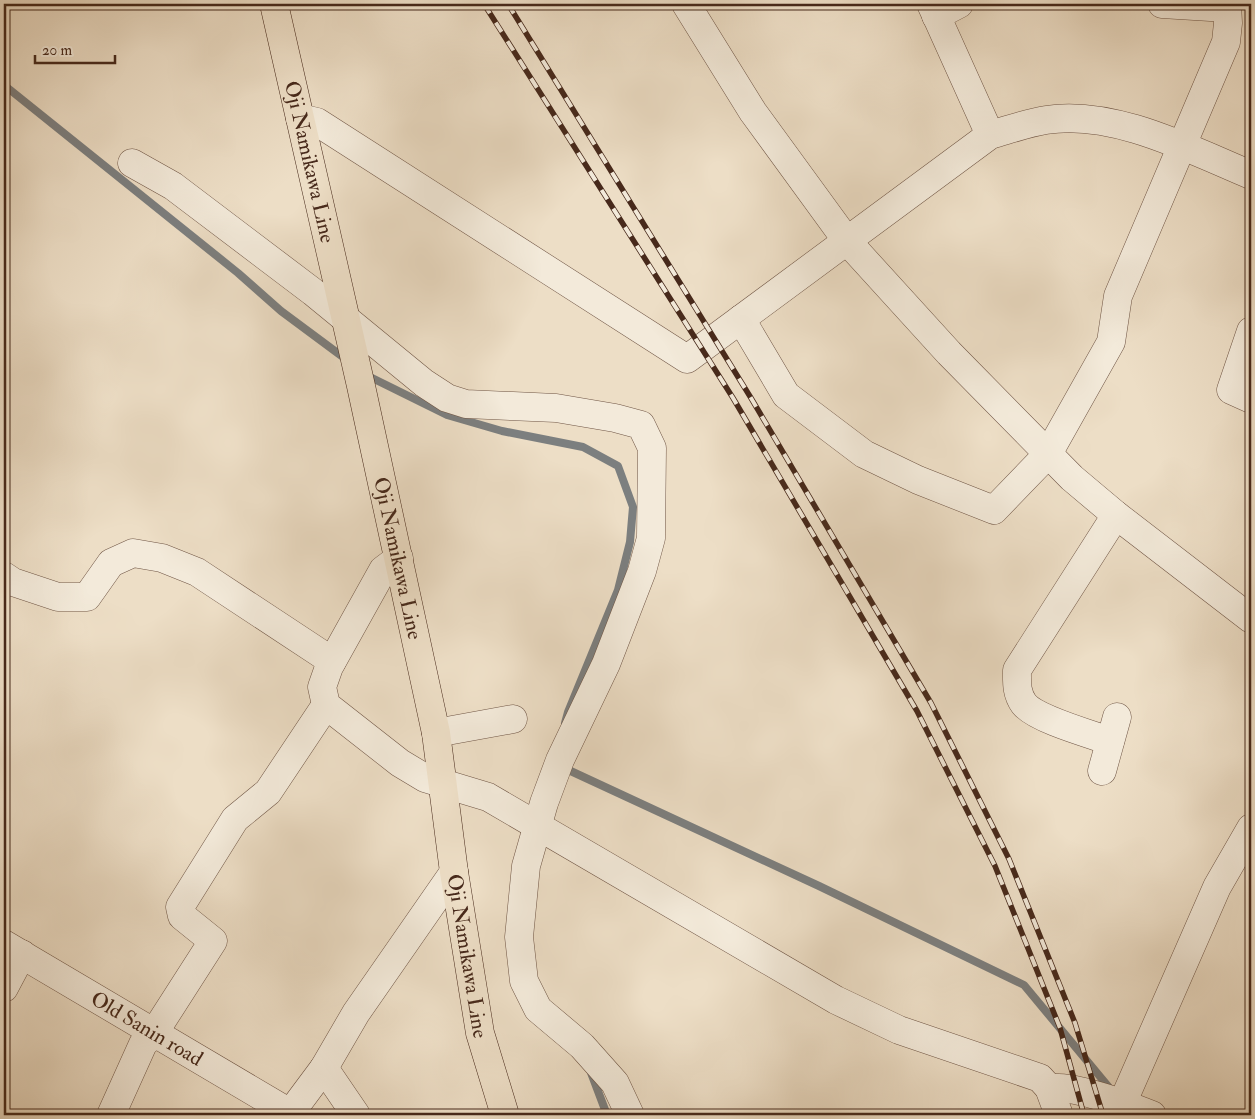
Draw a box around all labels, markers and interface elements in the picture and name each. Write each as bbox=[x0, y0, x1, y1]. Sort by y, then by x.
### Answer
scale bar bbox=[35, 32, 115, 64]
text: 20 m bbox=[42, 41, 72, 60]
street label: Oji Namikawa Line bbox=[278, 78, 341, 246]
street label: Oji Namikawa Line bbox=[367, 475, 428, 642]
street label: Oji Namikawa Line bbox=[441, 872, 494, 1042]
street label: Old Sanin road bbox=[86, 985, 208, 1073]

